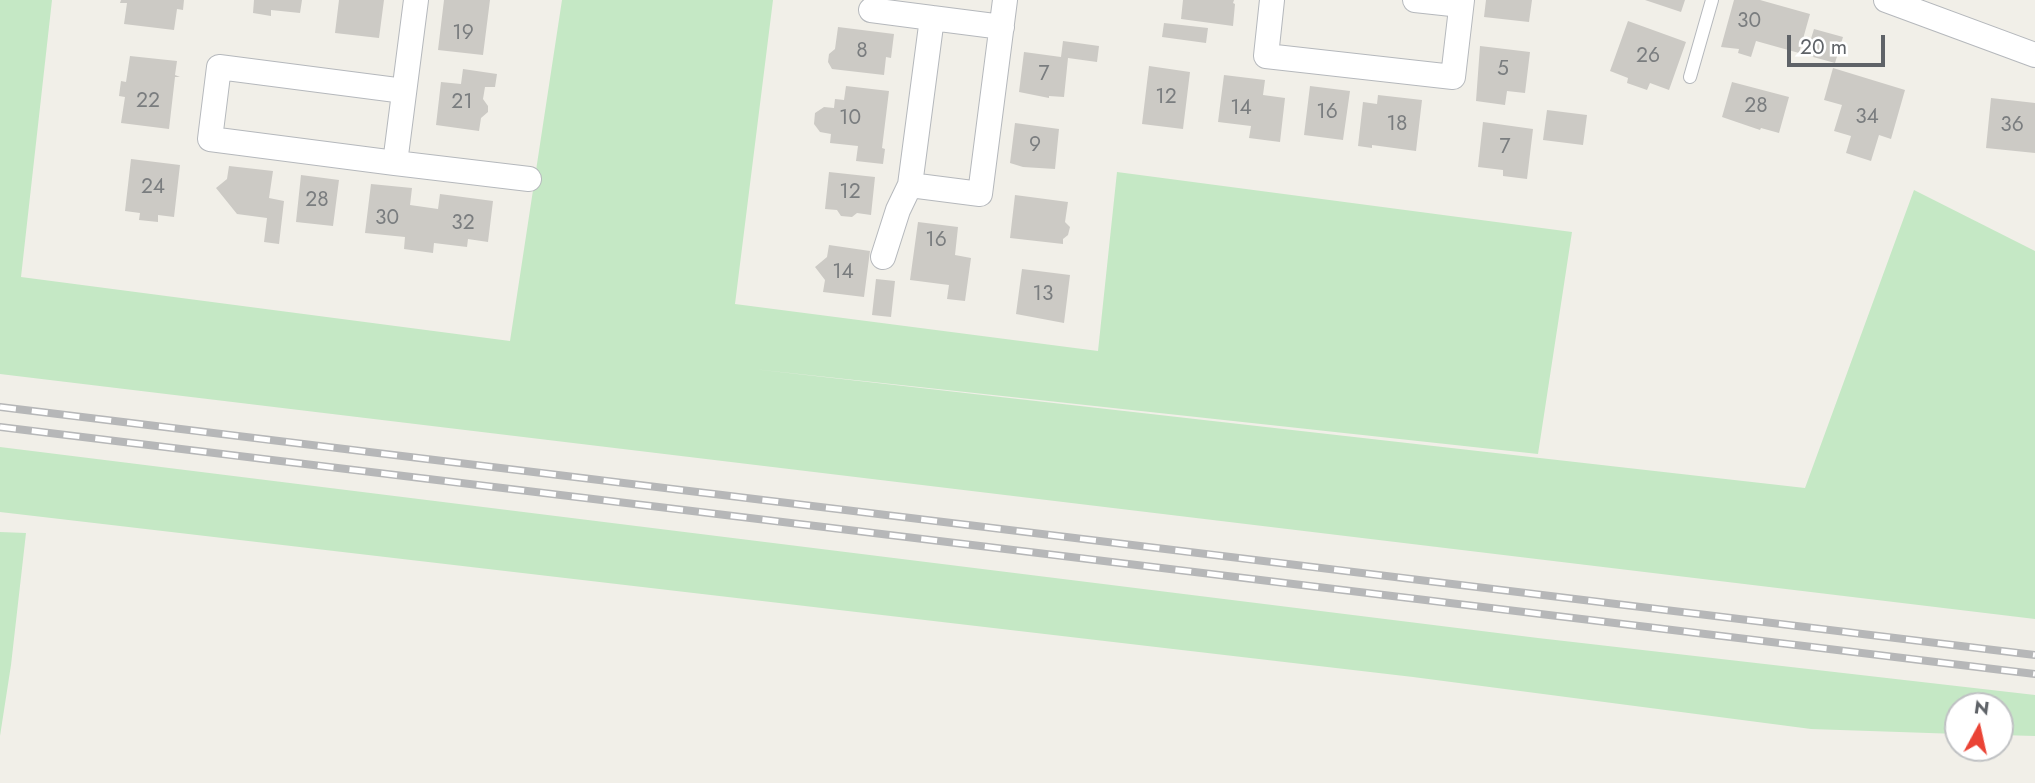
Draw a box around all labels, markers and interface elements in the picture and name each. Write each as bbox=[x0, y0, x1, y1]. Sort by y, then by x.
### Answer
house number: 30 bbox=[1737, 9, 1761, 35]
house number: 19 bbox=[452, 21, 474, 47]
scale bar bbox=[1790, 21, 1888, 65]
text: 20 m bbox=[1800, 32, 1847, 62]
house number: 8 bbox=[856, 39, 868, 65]
house number: 26 bbox=[1636, 44, 1660, 70]
house number: 5 bbox=[1497, 57, 1509, 83]
house number: 7 bbox=[1038, 62, 1050, 88]
house number: 12 bbox=[1155, 85, 1177, 111]
house number: 22 bbox=[136, 89, 160, 115]
house number: 21 bbox=[451, 90, 473, 116]
house number: 28 bbox=[1744, 94, 1768, 120]
house number: 14 bbox=[1230, 96, 1252, 122]
house number: 16 bbox=[1316, 100, 1338, 126]
house number: 34 bbox=[1855, 105, 1879, 131]
house number: 10 bbox=[839, 106, 861, 132]
house number: 18 bbox=[1387, 112, 1407, 138]
house number: 36 bbox=[2000, 113, 2024, 139]
house number: 9 bbox=[1029, 133, 1041, 159]
house number: 7 bbox=[1499, 135, 1511, 161]
house number: 24 bbox=[141, 175, 165, 201]
house number: 12 bbox=[839, 180, 861, 206]
house number: 28 bbox=[305, 188, 329, 214]
house number: 30 bbox=[375, 206, 399, 232]
house number: 32 bbox=[451, 211, 475, 237]
house number: 16 bbox=[925, 228, 947, 254]
house number: 14 bbox=[832, 260, 854, 286]
house number: 13 bbox=[1033, 282, 1053, 308]
north arrow bbox=[1944, 692, 2014, 762]
text: N bbox=[1972, 693, 1991, 722]

